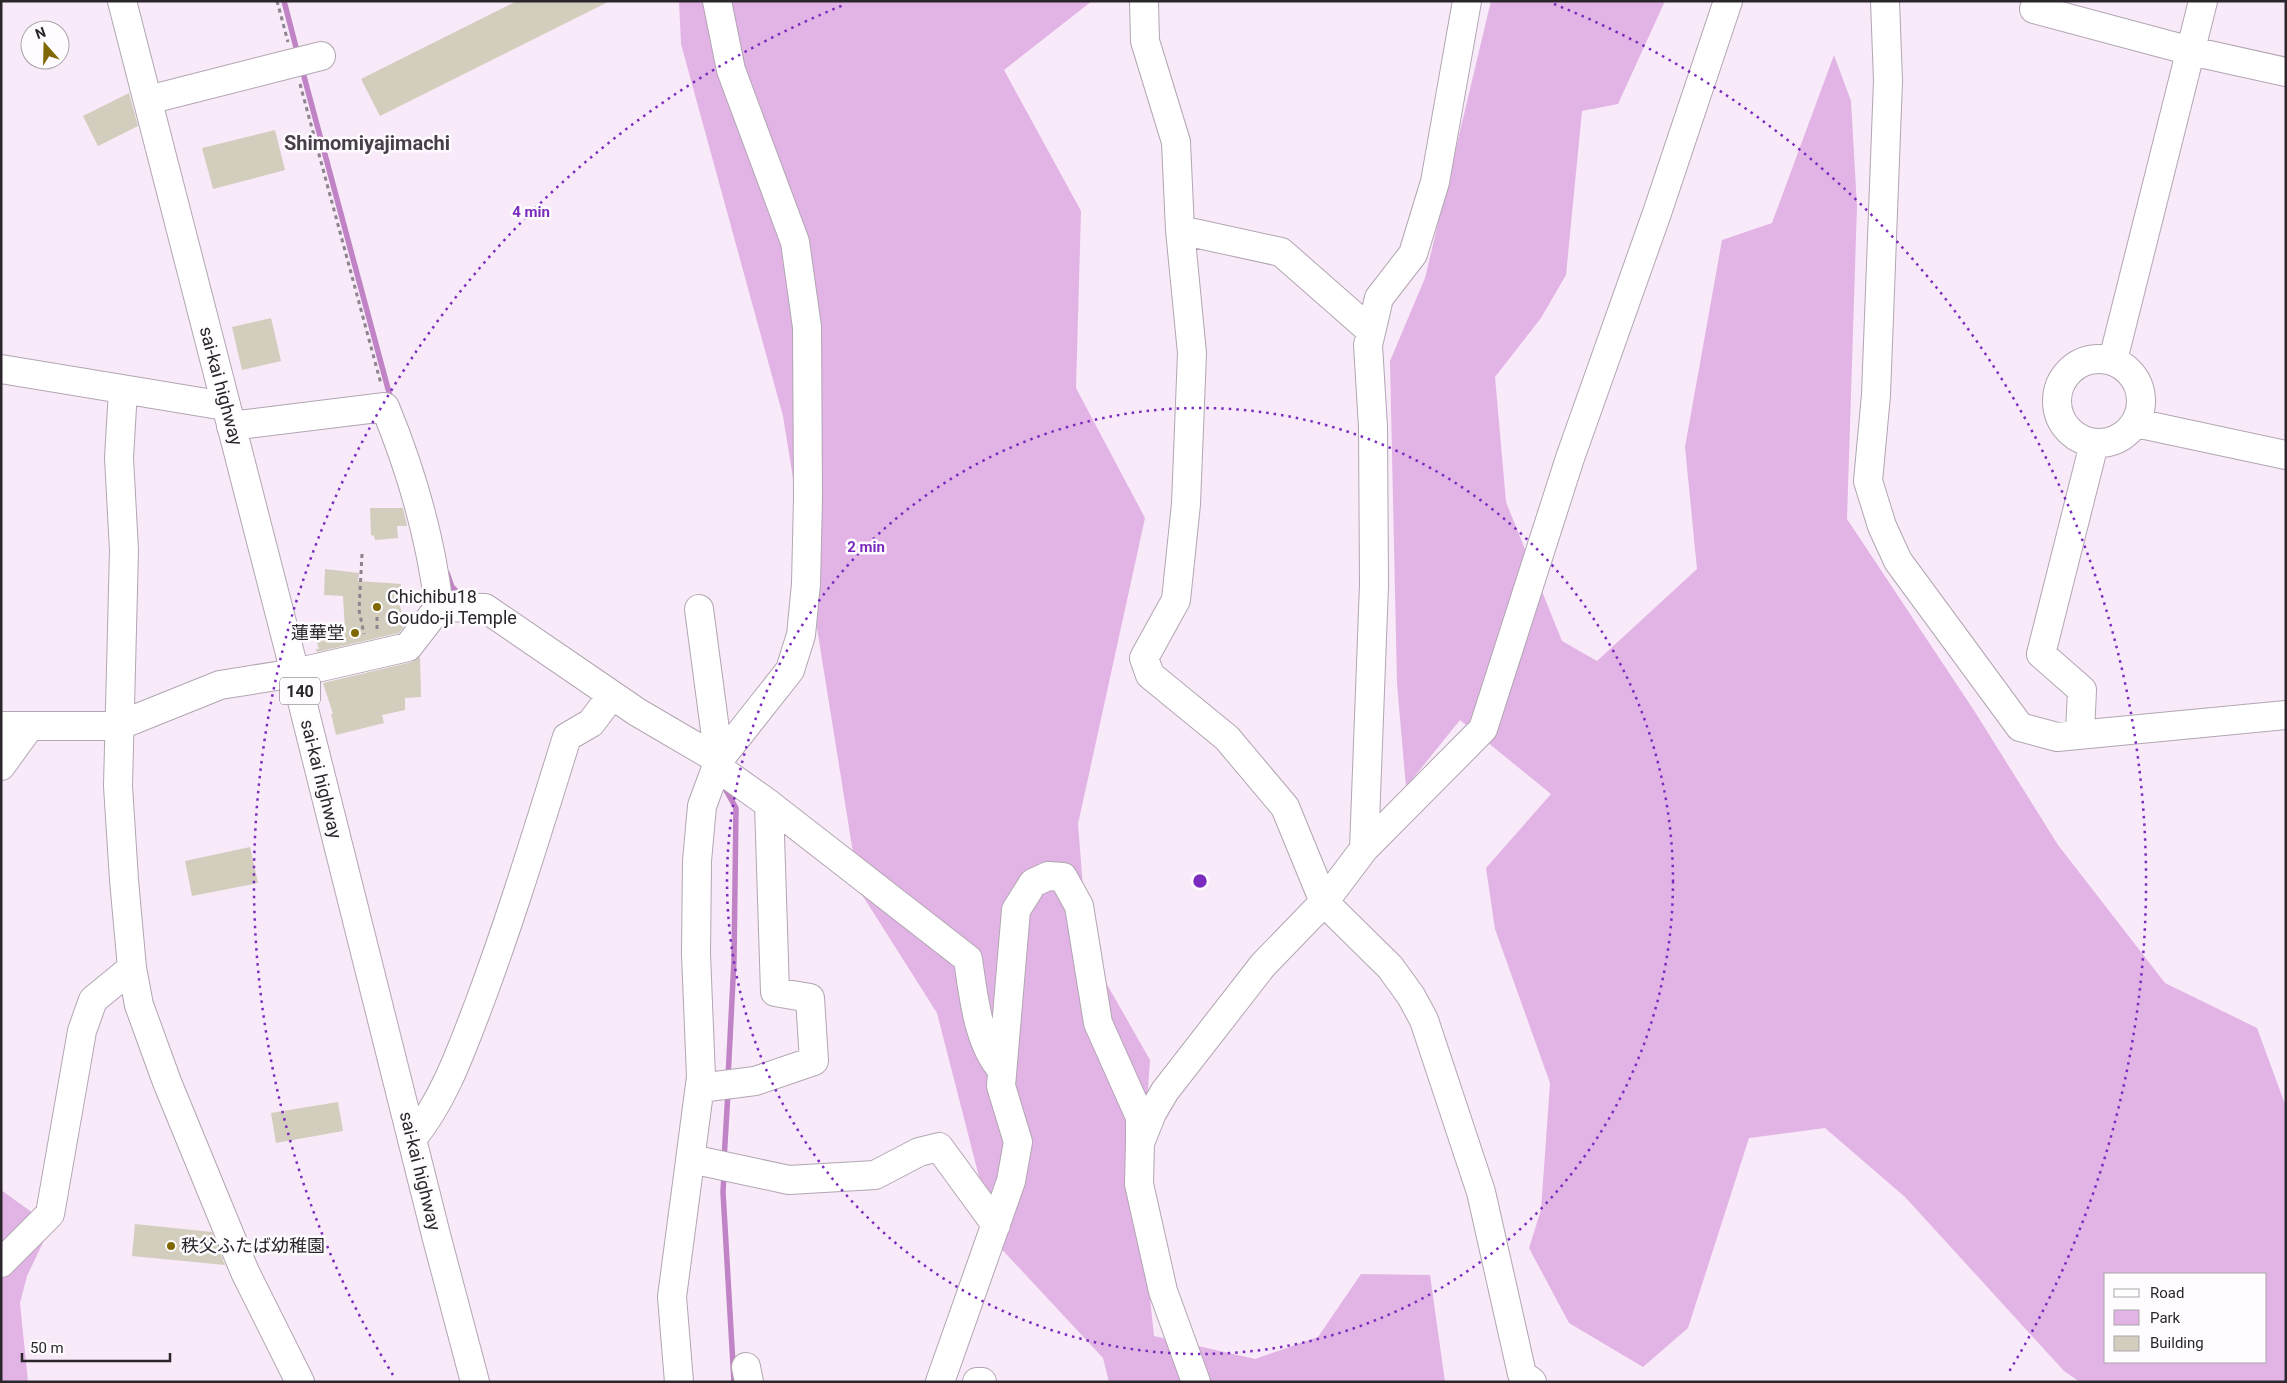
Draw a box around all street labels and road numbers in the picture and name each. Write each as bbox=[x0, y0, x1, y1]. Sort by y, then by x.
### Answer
street label: sai-kai highway bbox=[196, 324, 248, 448]
road number: 140 bbox=[280, 678, 320, 704]
street label: sai-kai highway bbox=[297, 717, 347, 841]
street label: sai-kai highway bbox=[396, 1109, 446, 1233]

